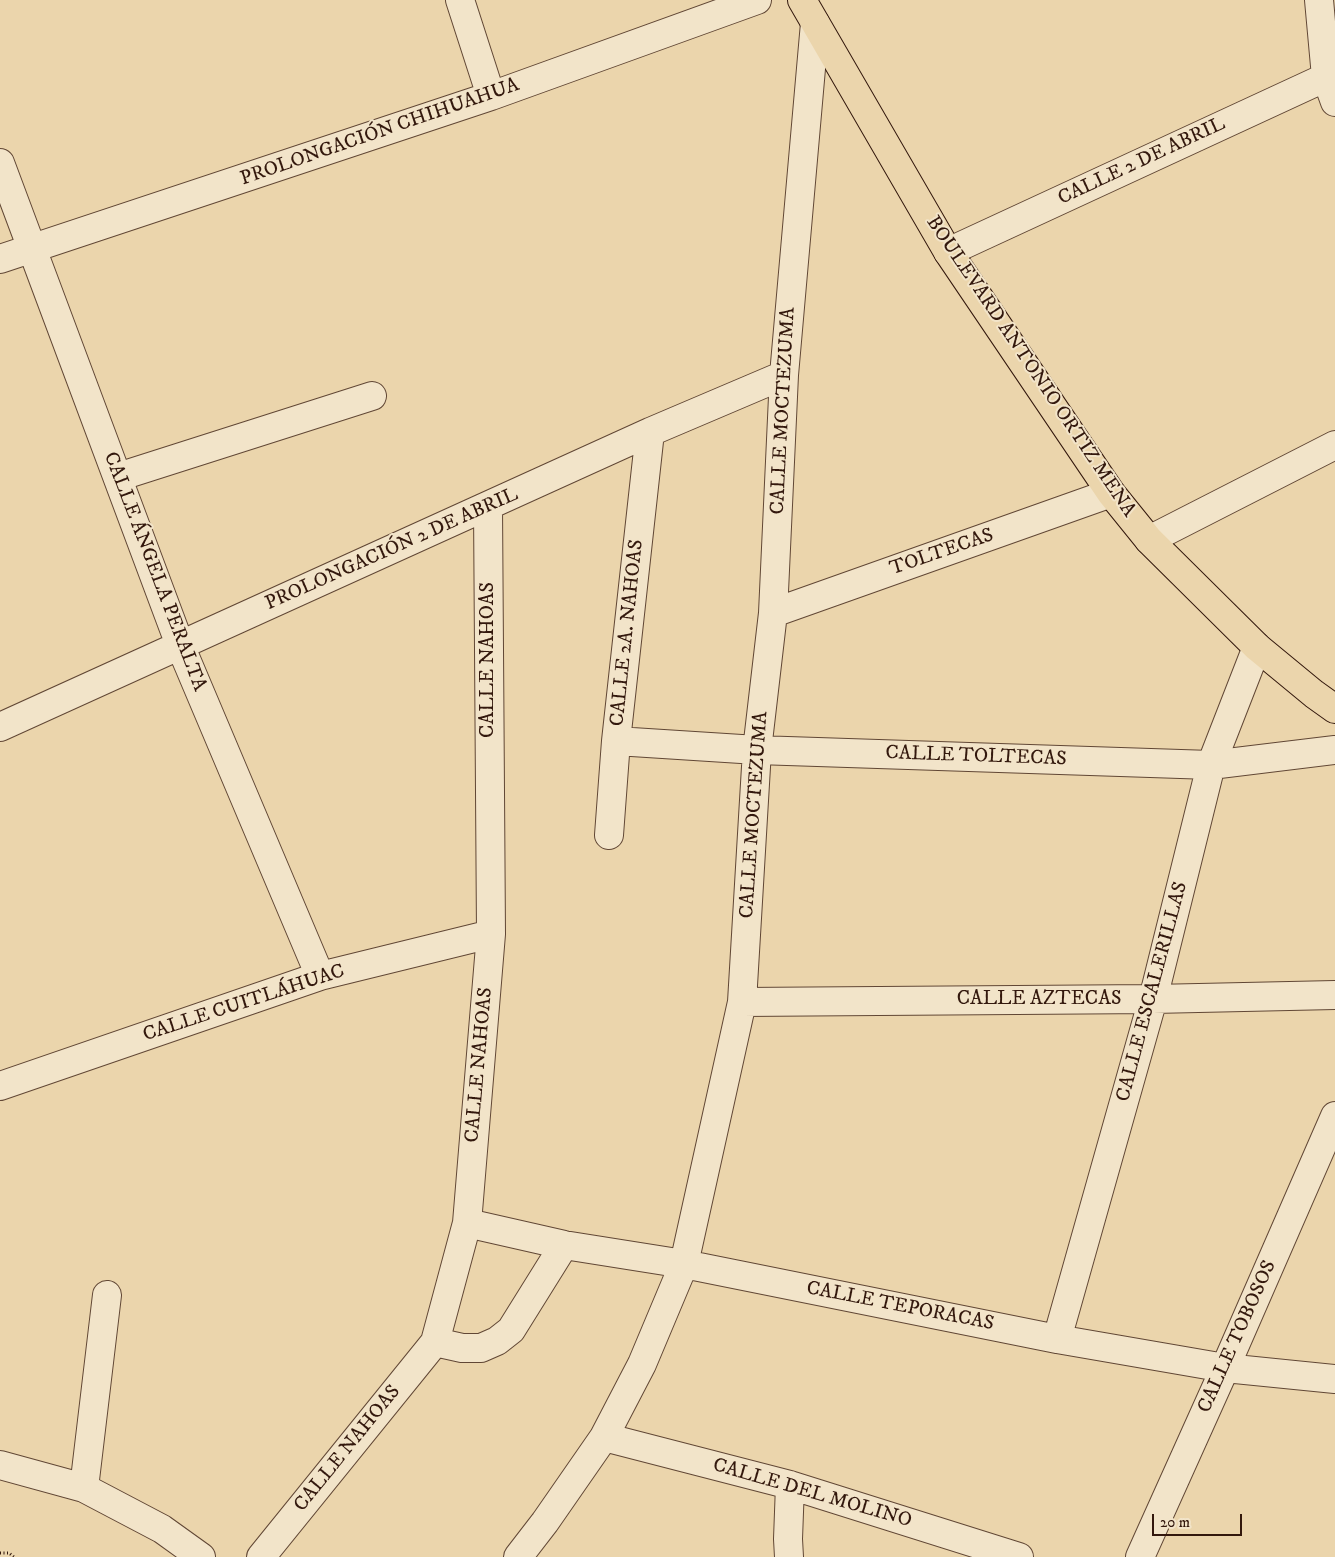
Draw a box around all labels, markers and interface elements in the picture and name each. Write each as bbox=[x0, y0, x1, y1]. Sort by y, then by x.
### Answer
street label: PROLONGACIÓN CHIHUAHUA bbox=[238, 74, 522, 192]
street label: CALLE 2 DE ABRIL bbox=[1055, 113, 1229, 211]
street label: BOULEVARD ANTONIO ORTIZ MENA bbox=[920, 212, 1140, 522]
street label: CALLE MOCTEZUMA bbox=[767, 307, 801, 515]
street label: CALLE ÁNGELA PERALTA bbox=[97, 449, 211, 695]
street label: PROLONGACIÓN 2 DE ABRIL bbox=[262, 483, 522, 617]
street label: TOLTECAS bbox=[887, 524, 997, 582]
street label: CALLE 2A. NAHOAS bbox=[606, 538, 650, 728]
street label: CALLE NAHOAS bbox=[477, 582, 501, 738]
street label: CALLE MOCTEZUMA bbox=[736, 711, 774, 919]
street label: CALLE TOLTECAS bbox=[885, 742, 1067, 772]
street label: CALLE ESCALERILLAS bbox=[1112, 880, 1194, 1104]
street label: CALLE CUITLÁHUAC bbox=[140, 960, 348, 1048]
street label: CALLE NAHOAS bbox=[461, 986, 499, 1144]
street label: CALLE AZTECAS bbox=[957, 988, 1121, 1012]
street label: CALLE TOBOSOS bbox=[1194, 1257, 1282, 1417]
street label: CALLE TEPORACAS bbox=[804, 1277, 996, 1337]
street label: CALLE NAHOAS bbox=[290, 1381, 406, 1517]
street label: CALLE DEL MOLINO bbox=[710, 1454, 914, 1534]
scale bar bbox=[1155, 1504, 1245, 1536]
text: 20 m bbox=[1160, 1513, 1190, 1532]

